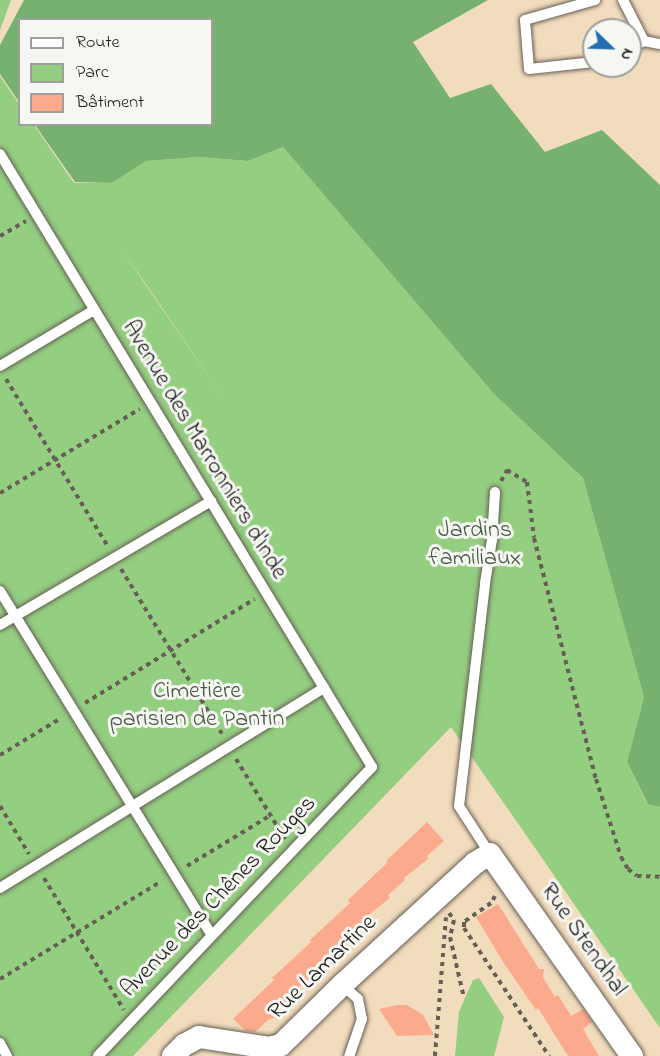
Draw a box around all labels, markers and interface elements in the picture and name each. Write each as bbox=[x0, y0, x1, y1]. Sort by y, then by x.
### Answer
legend bbox=[18, 18, 213, 126]
north arrow bbox=[582, 18, 642, 78]
text: Route bbox=[76, 30, 120, 56]
text: N bbox=[614, 45, 640, 64]
text: Parc bbox=[76, 60, 109, 86]
text: Bâtiment bbox=[76, 90, 144, 116]
street label: Avenue des Marronniers d'Inde bbox=[115, 315, 293, 585]
park label: Jardins familiaux bbox=[429, 517, 521, 573]
park label: Cimetière parisien de Pantin bbox=[110, 678, 284, 734]
street label: Avenue des Chênes Rouges bbox=[115, 790, 323, 1004]
street label: Rue Stendhal bbox=[533, 878, 633, 1002]
street label: Rue Lamartine bbox=[263, 909, 383, 1027]

